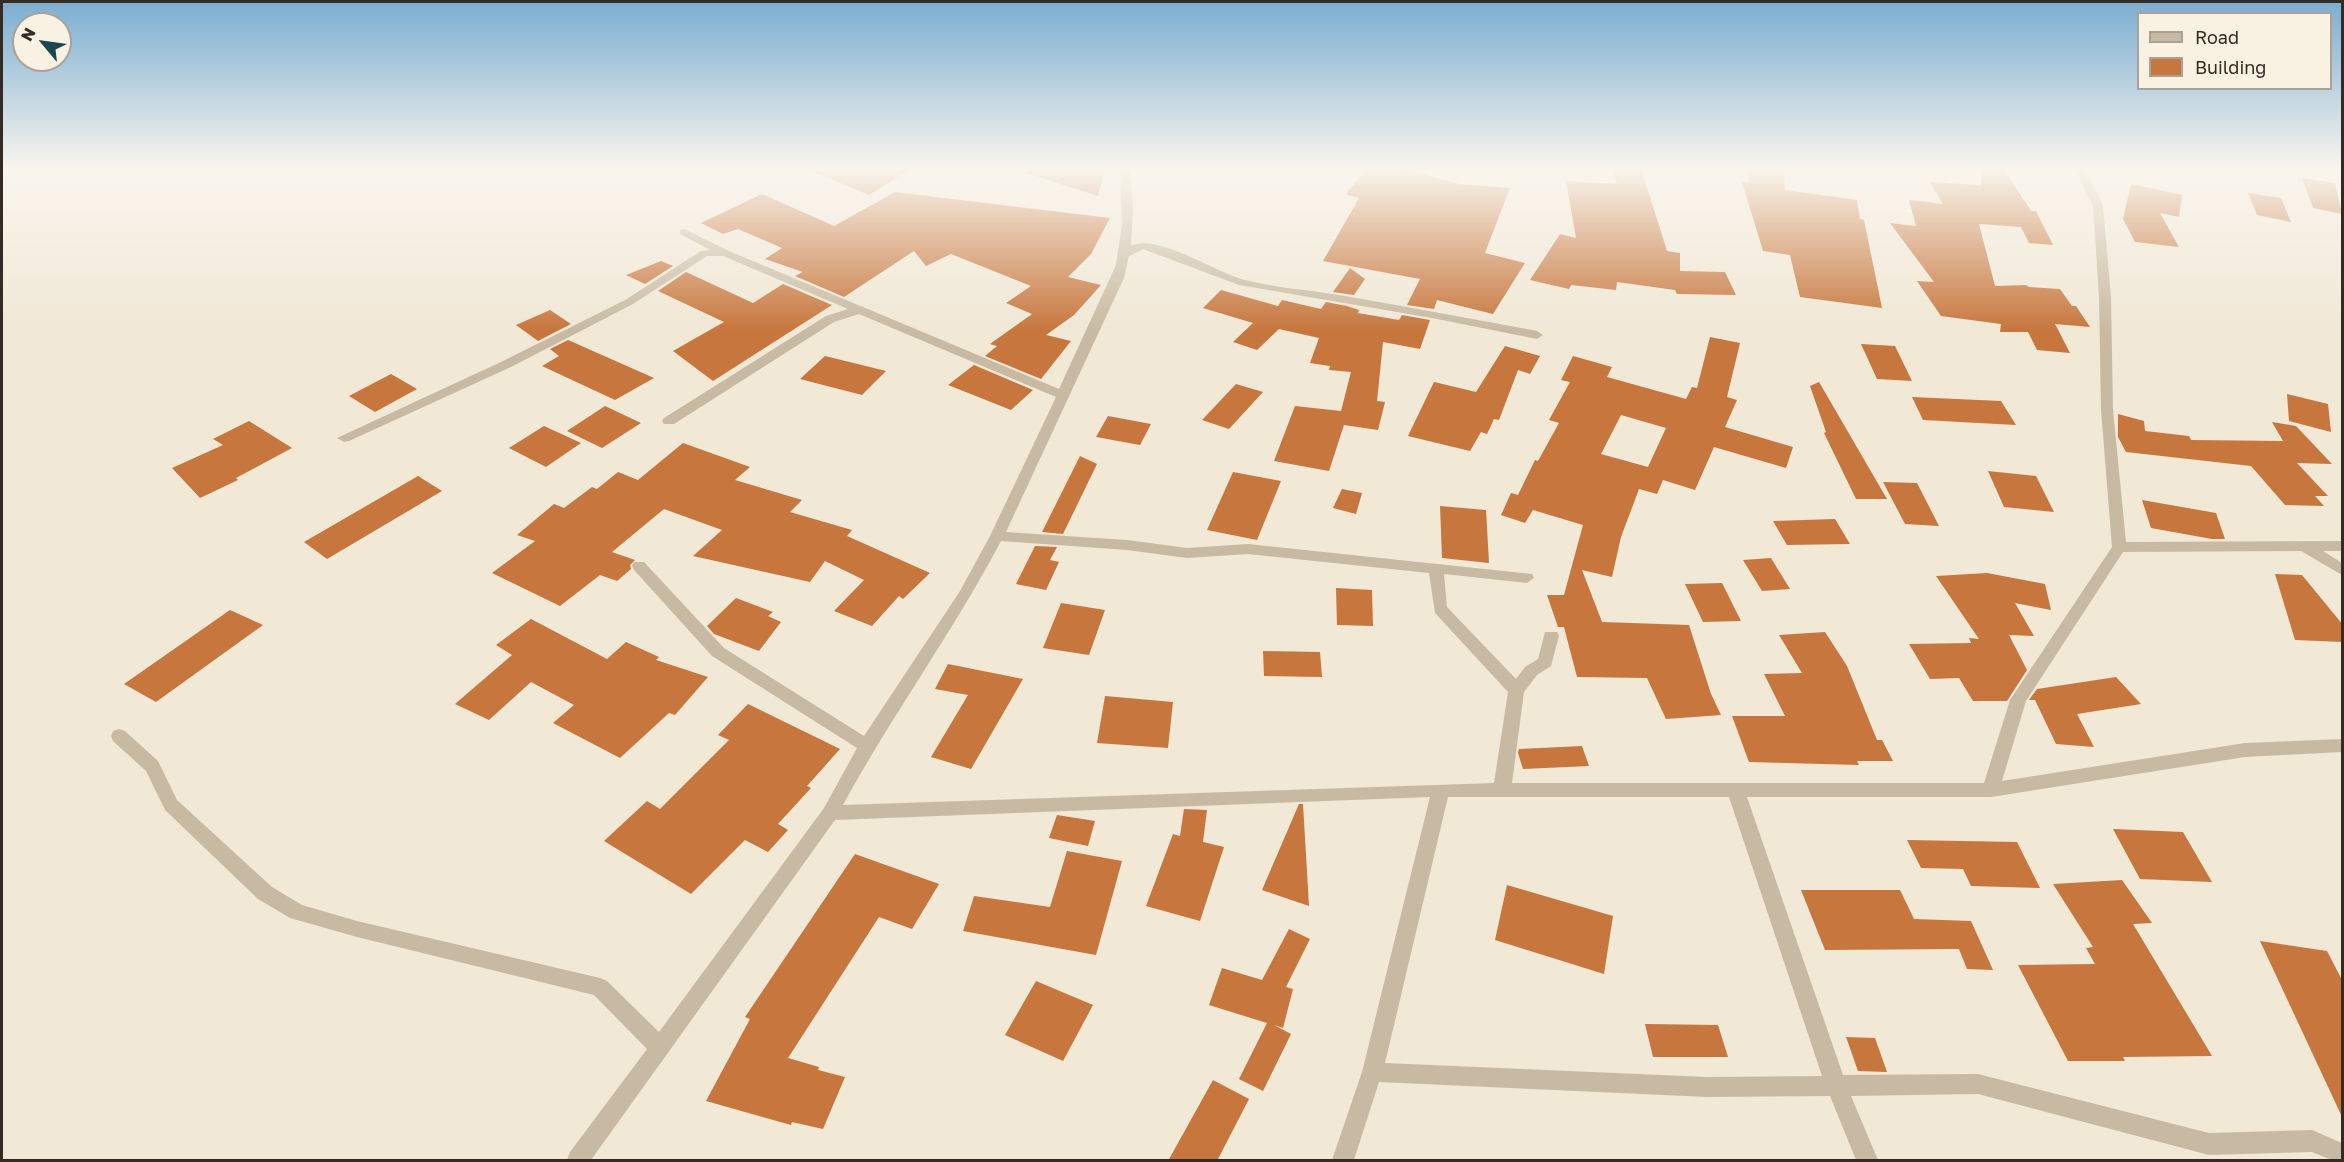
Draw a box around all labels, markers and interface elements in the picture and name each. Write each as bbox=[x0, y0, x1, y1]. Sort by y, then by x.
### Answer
north arrow bbox=[12, 12, 72, 72]
legend bbox=[2137, 12, 2332, 90]
text: N bbox=[16, 24, 40, 44]
text: Road bbox=[2195, 26, 2239, 48]
text: Building bbox=[2195, 56, 2266, 78]

